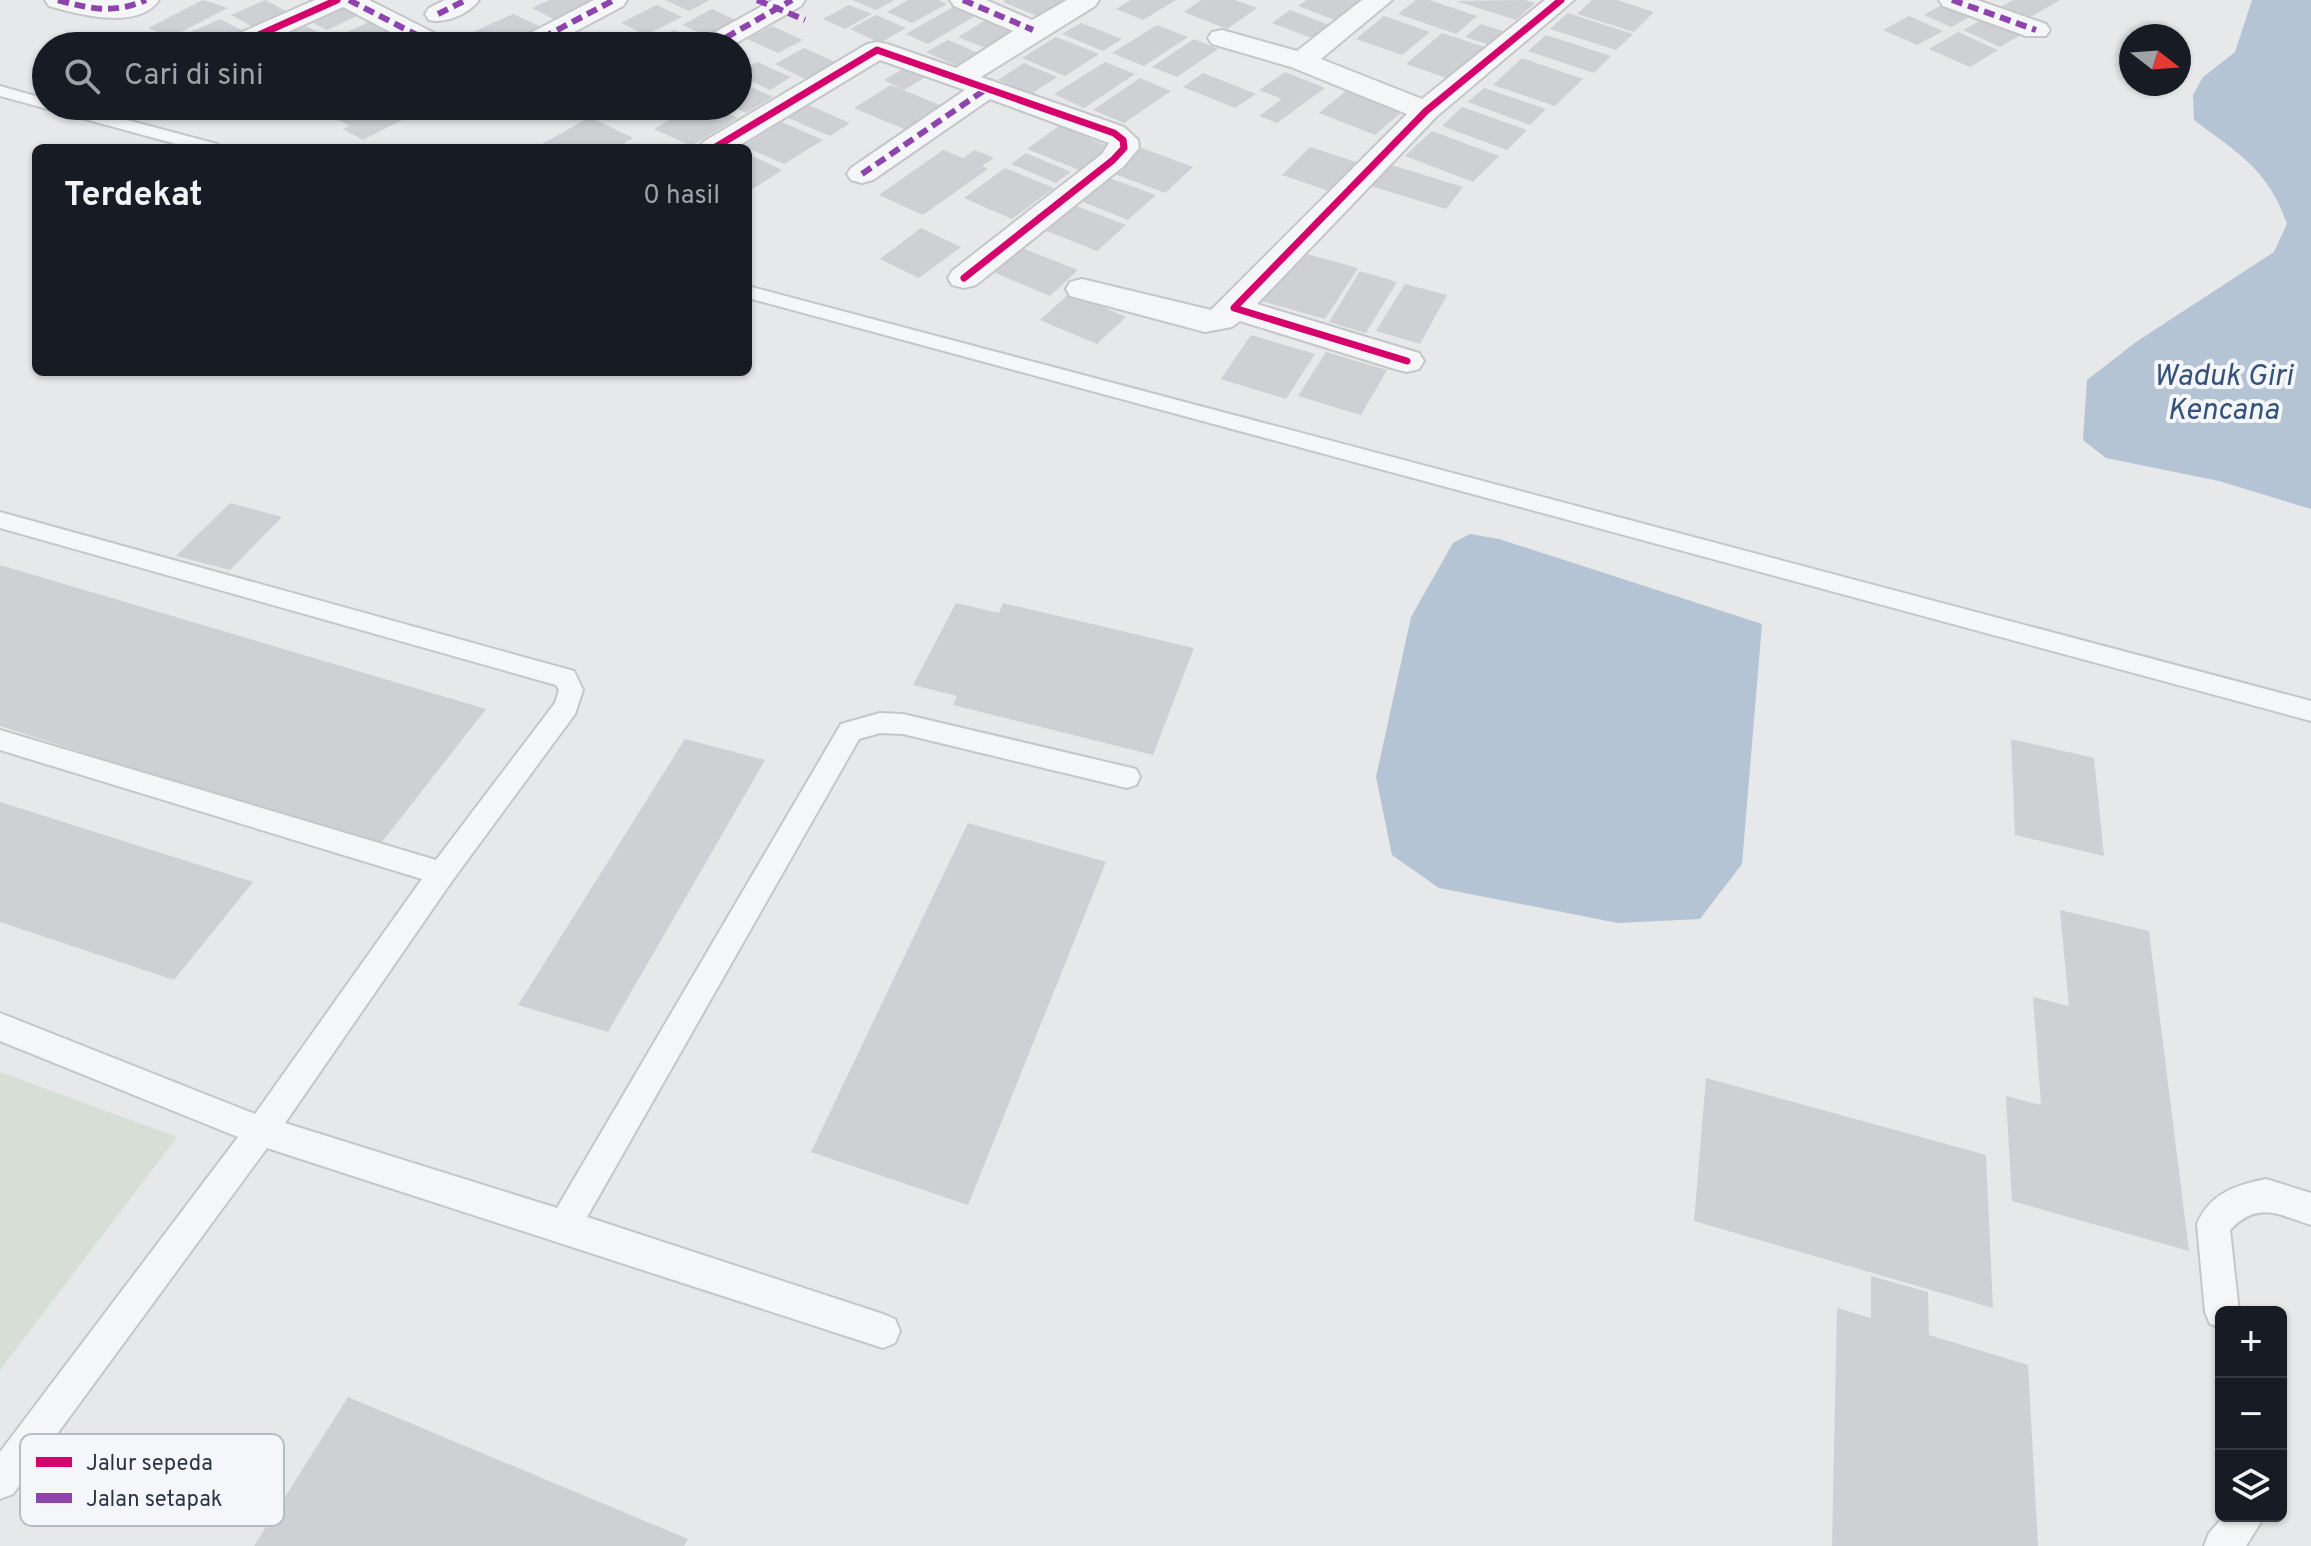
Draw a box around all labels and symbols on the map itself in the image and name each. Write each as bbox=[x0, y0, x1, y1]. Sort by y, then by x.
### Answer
north arrow bbox=[2119, 24, 2191, 96]
water label: Waduk Giri Kencana bbox=[2153, 359, 2294, 430]
legend bbox=[20, 1434, 284, 1526]
text: Jalur sepeda bbox=[86, 1451, 213, 1478]
text: Jalan setapak bbox=[86, 1487, 222, 1514]

